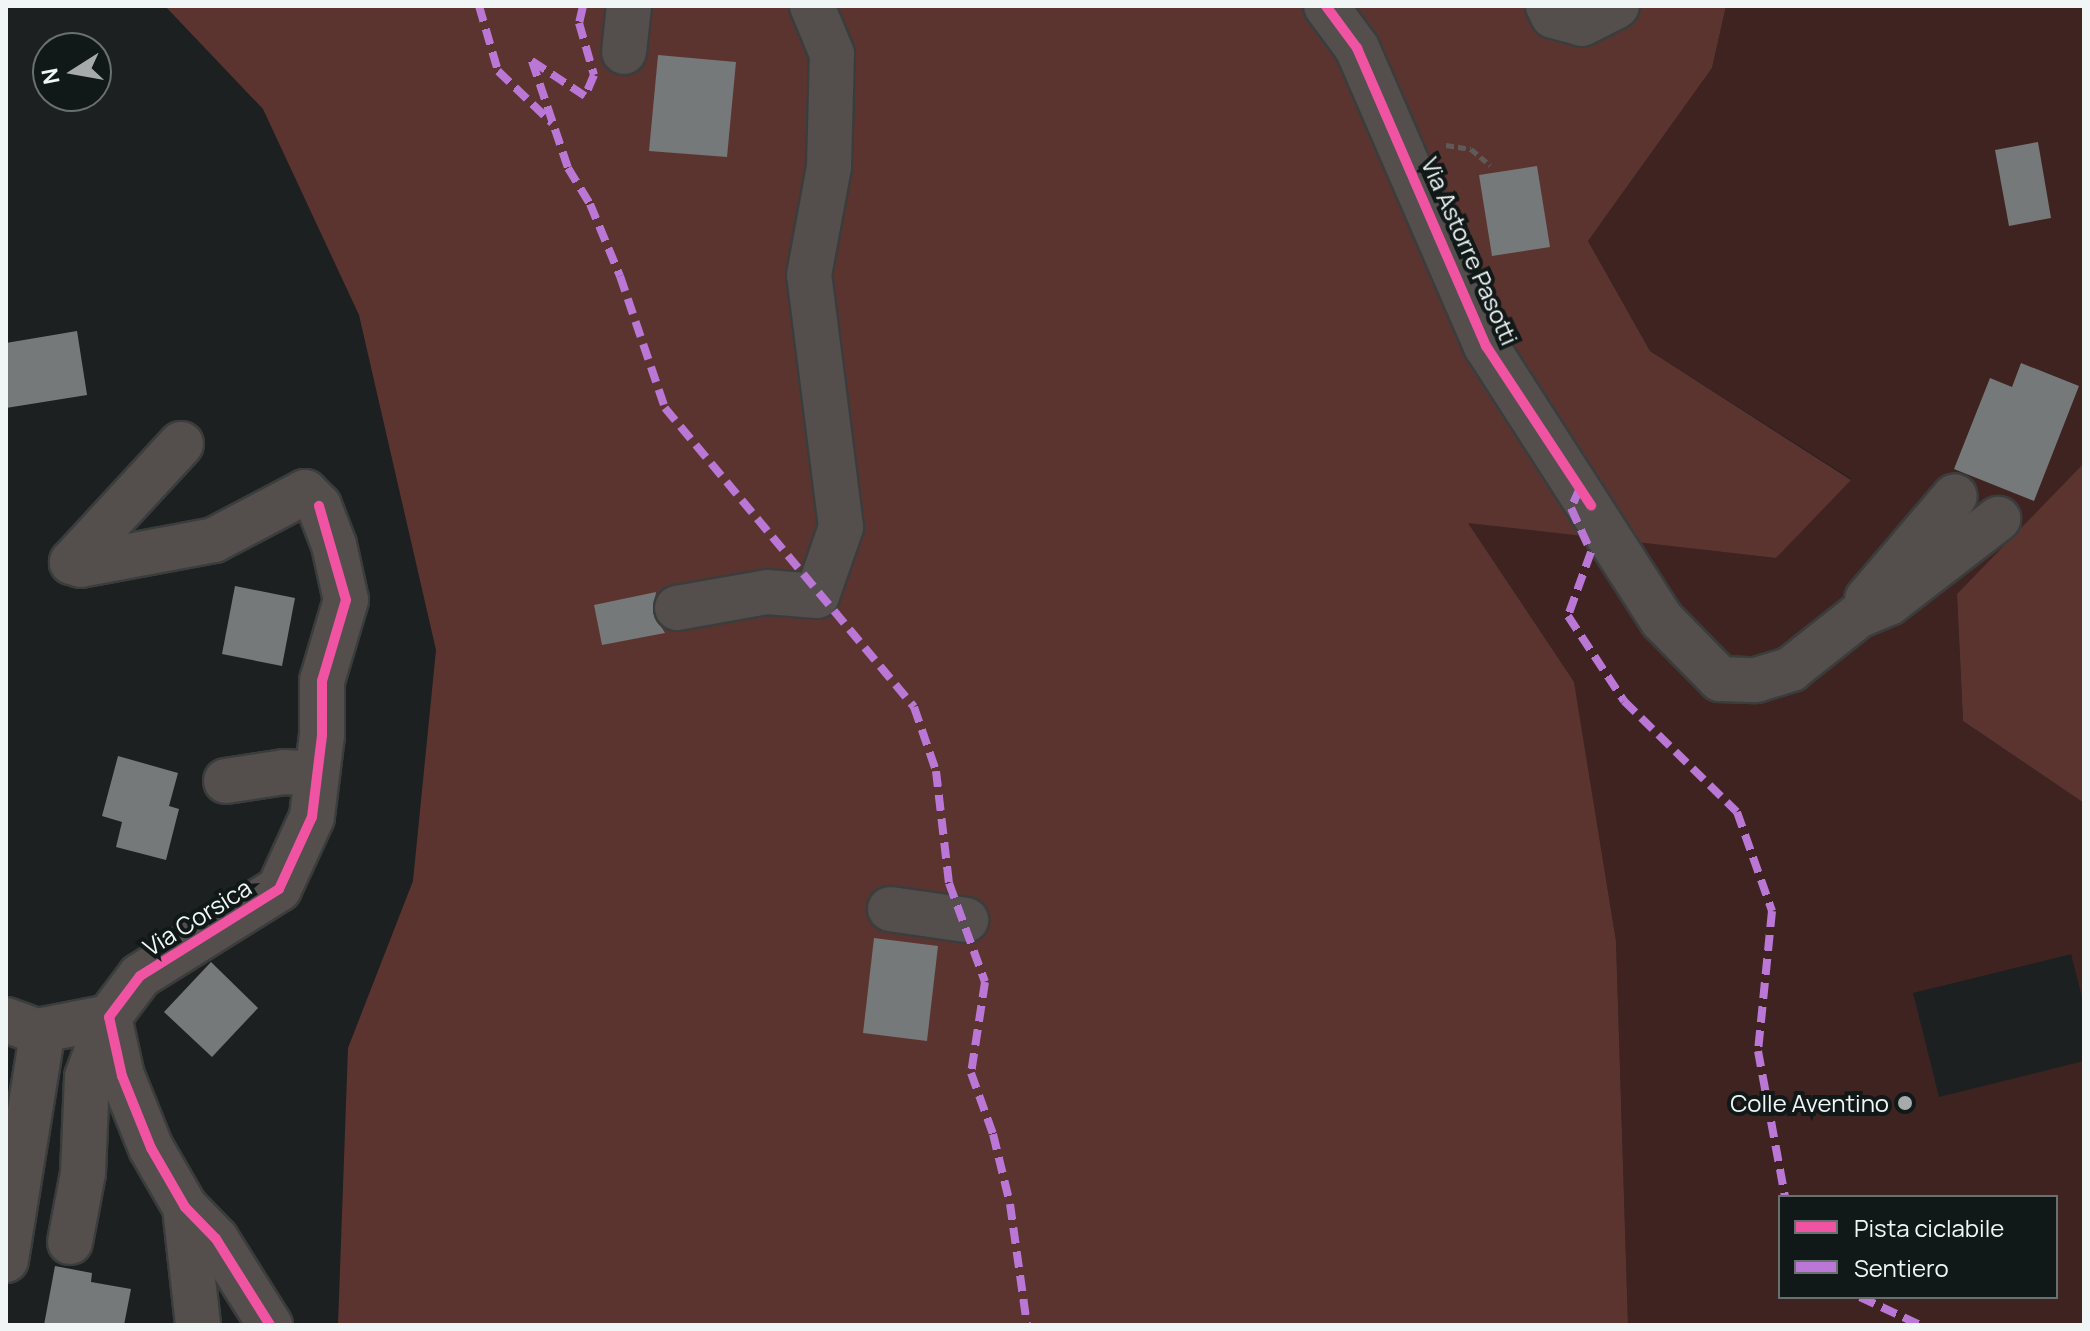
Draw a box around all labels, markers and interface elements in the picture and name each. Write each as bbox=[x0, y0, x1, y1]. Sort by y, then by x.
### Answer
north arrow bbox=[32, 32, 112, 112]
text: N bbox=[34, 66, 67, 87]
street label: Via Astorre Pasotti bbox=[1416, 153, 1524, 349]
street label: Via Corsica bbox=[138, 872, 256, 962]
place label: Colle Aventino bbox=[1730, 1089, 1889, 1117]
marker: Colle Aventino bbox=[1896, 1094, 1914, 1112]
legend bbox=[1778, 1195, 2058, 1299]
text: Pista ciclabile bbox=[1854, 1211, 2004, 1244]
text: Sentiero bbox=[1854, 1251, 1949, 1284]

